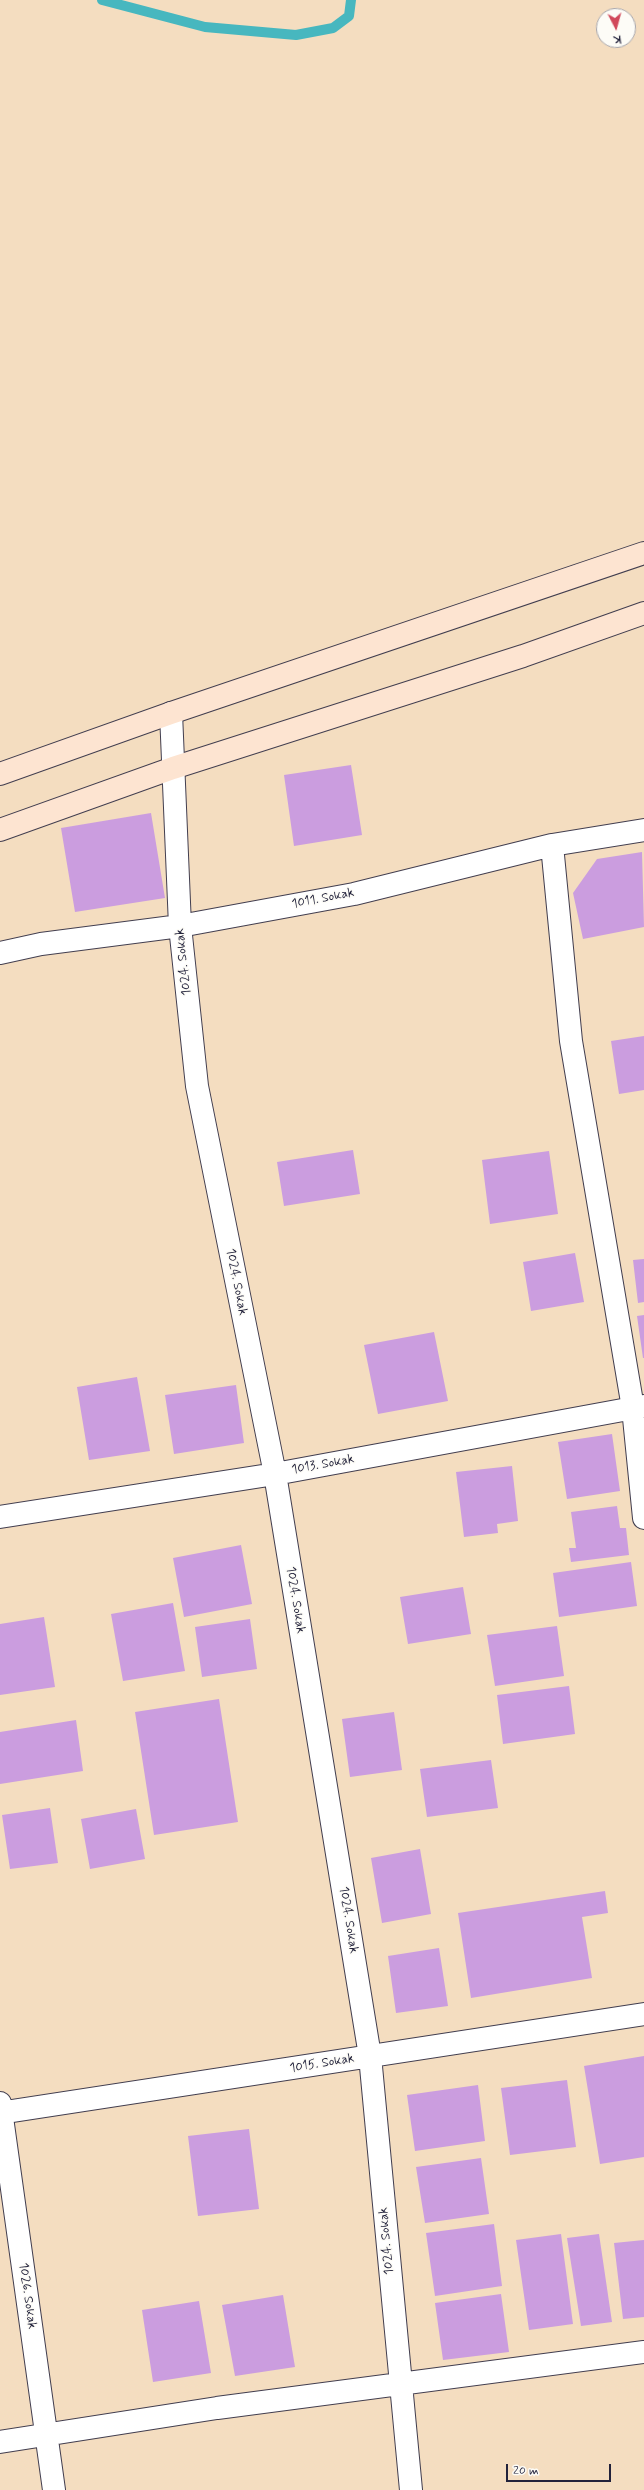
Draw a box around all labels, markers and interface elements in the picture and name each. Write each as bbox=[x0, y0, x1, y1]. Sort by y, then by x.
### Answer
north arrow bbox=[596, 8, 636, 48]
text: K bbox=[613, 32, 622, 46]
street label: 1011. Sokak bbox=[290, 885, 356, 913]
street label: 1024. Sokak bbox=[173, 928, 195, 996]
street label: 1024. Sokak bbox=[222, 1247, 250, 1317]
street label: 1013. Sokak bbox=[290, 1452, 356, 1478]
street label: 1024. Sokak bbox=[282, 1565, 308, 1635]
street label: 1024. Sokak bbox=[335, 1885, 361, 1955]
street label: 1015. Sokak bbox=[289, 2051, 355, 2077]
street label: 1024. Sokak bbox=[376, 2207, 398, 2275]
street label: 1026. Sokak bbox=[15, 2262, 39, 2330]
scale bar bbox=[508, 2456, 613, 2482]
text: 20 m bbox=[513, 2463, 539, 2479]

